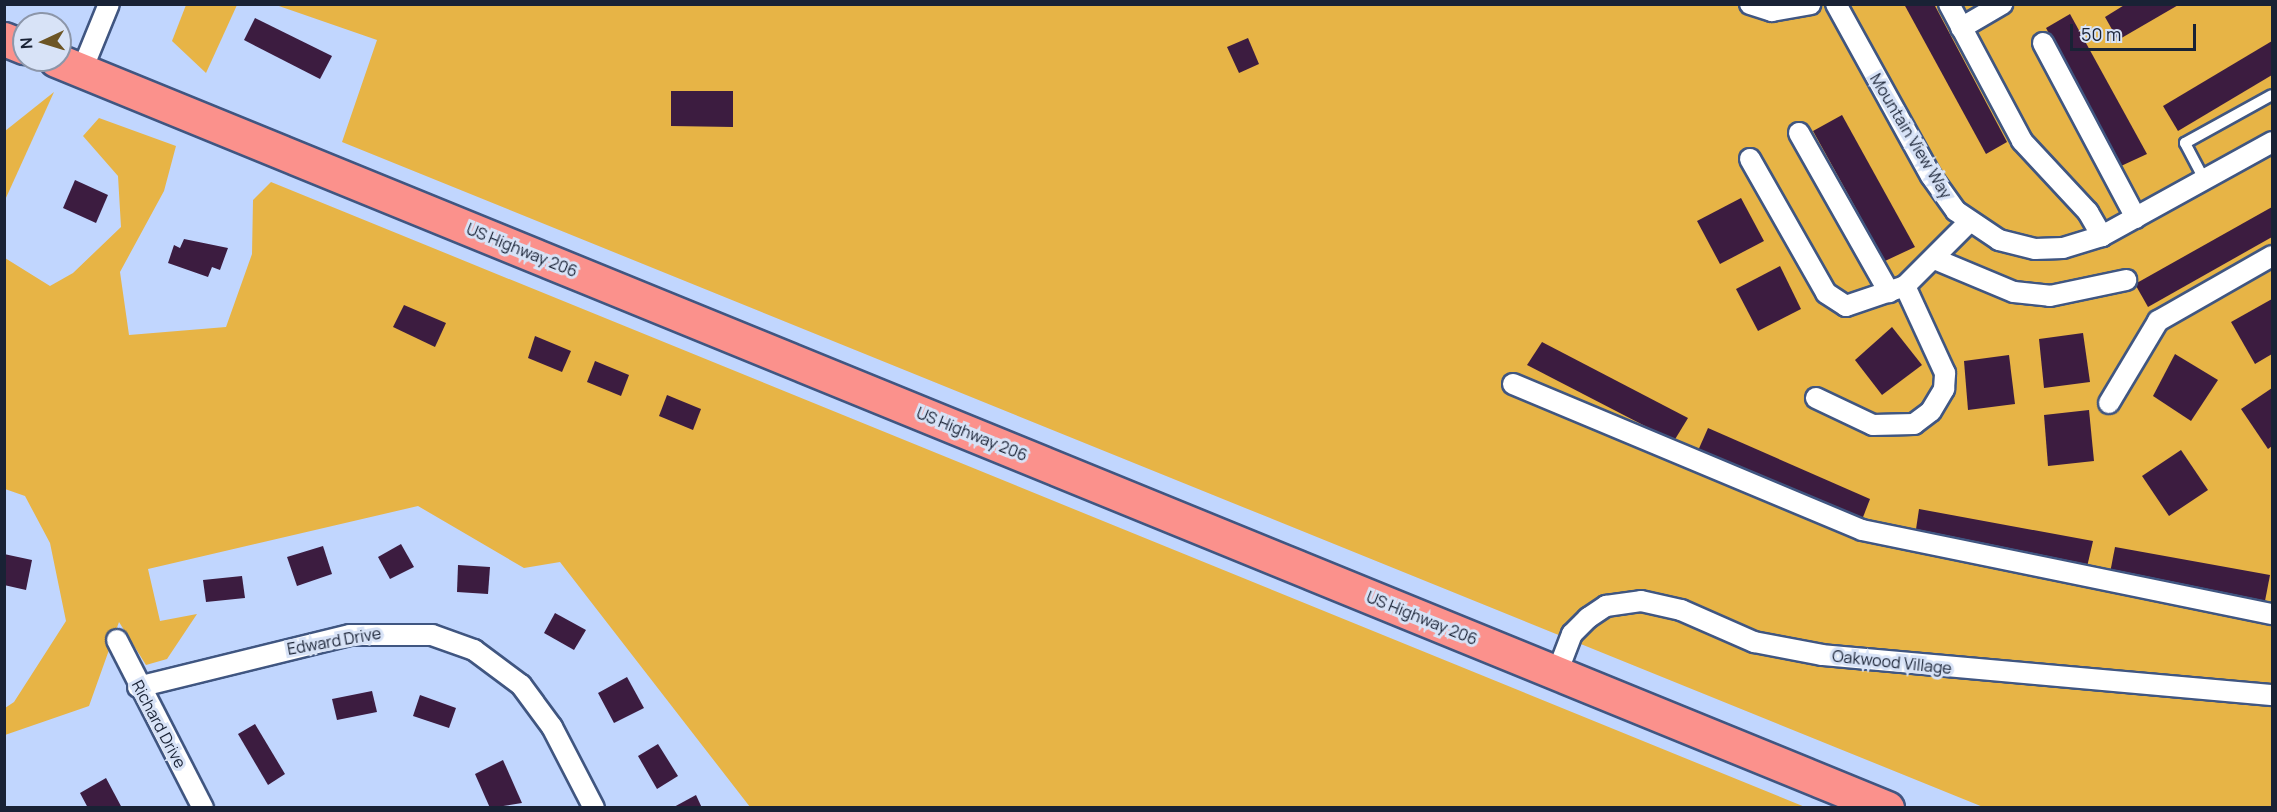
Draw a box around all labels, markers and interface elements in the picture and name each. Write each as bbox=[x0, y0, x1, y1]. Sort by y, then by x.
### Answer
north arrow bbox=[12, 12, 72, 72]
scale bar bbox=[2073, 12, 2199, 50]
text: 50 m bbox=[2081, 22, 2121, 46]
text: N bbox=[15, 37, 37, 50]
street label: Mountain View Way bbox=[1866, 70, 1956, 202]
street label: US Highway 206 bbox=[464, 219, 580, 281]
street label: US Highway 206 bbox=[914, 403, 1030, 465]
street label: US Highway 206 bbox=[1364, 587, 1480, 649]
street label: Edward Drive bbox=[286, 623, 382, 659]
street label: Oakwood Village bbox=[1831, 646, 1953, 678]
street label: Richard Drive bbox=[128, 677, 190, 771]

